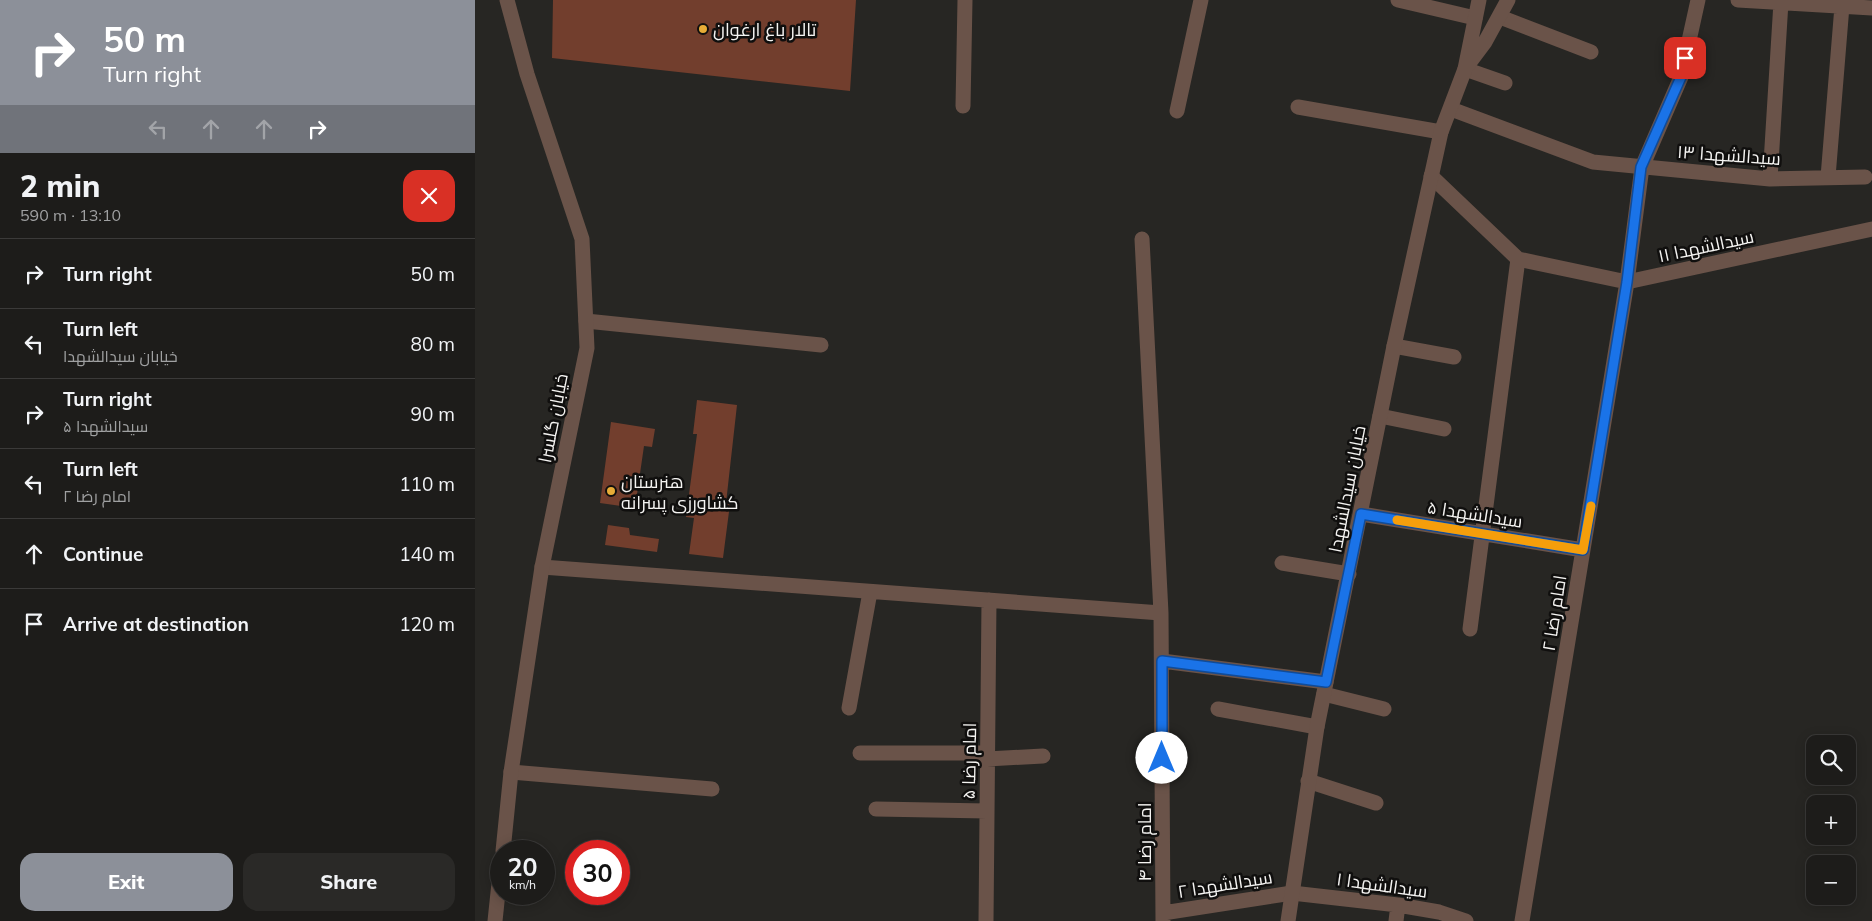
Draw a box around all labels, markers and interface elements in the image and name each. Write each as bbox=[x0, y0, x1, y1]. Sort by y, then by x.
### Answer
text: 50 m bbox=[103, 17, 186, 61]
place label: تالار باغ ارغوان bbox=[713, 18, 817, 42]
icon: right bbox=[20, 20, 85, 85]
marker: تالار باغ ارغوان bbox=[697, 23, 709, 35]
pin bbox=[1664, 37, 1706, 79]
icon: arrive bbox=[1671, 44, 1699, 72]
text: Turn right bbox=[103, 60, 201, 88]
icon: left bbox=[144, 115, 172, 143]
icon: ahead bbox=[197, 115, 225, 143]
icon: ahead bbox=[250, 115, 278, 143]
icon: right bbox=[303, 115, 331, 143]
street label: سیدالشهدا ۱۳ bbox=[1676, 140, 1782, 170]
text: 2 min bbox=[20, 167, 100, 205]
button: close bbox=[403, 170, 455, 222]
text: 590 m · 13:10 bbox=[20, 205, 121, 225]
street label: سیدالشهدا ۱۱ bbox=[1656, 225, 1756, 267]
icon: right bbox=[20, 260, 48, 288]
text: Turn right bbox=[63, 262, 152, 286]
text: 50 m bbox=[411, 262, 455, 286]
text: Turn left bbox=[63, 317, 138, 341]
icon: left bbox=[20, 330, 48, 358]
text: 80 m bbox=[411, 332, 455, 356]
text: خیابان سیدالشهدا bbox=[63, 346, 178, 366]
street label: خیابان گلسرا bbox=[533, 371, 573, 465]
text: Turn right bbox=[63, 387, 152, 411]
icon: right bbox=[20, 400, 48, 428]
text: 90 m bbox=[411, 402, 455, 426]
text: سیدالشهدا ۵ bbox=[63, 416, 148, 436]
street label: خیابان سیدالشهدا bbox=[1323, 424, 1371, 554]
text: Turn left bbox=[63, 457, 138, 481]
icon: left bbox=[20, 470, 48, 498]
place label: هنرستان کشاورزی پسرانه bbox=[621, 470, 739, 515]
text: 110 m bbox=[399, 472, 455, 496]
marker: هنرستان کشاورزی پسرانه bbox=[605, 485, 617, 497]
text: امام رضا ۲ bbox=[63, 486, 131, 506]
street label: سیدالشهدا ۵ bbox=[1426, 495, 1524, 533]
icon: ahead bbox=[20, 540, 48, 568]
text: Continue bbox=[63, 542, 143, 566]
text: 140 m bbox=[399, 542, 455, 566]
street label: امام رضا ۲ bbox=[1537, 573, 1572, 653]
icon: arrive bbox=[20, 610, 48, 638]
text: Arrive at destination bbox=[63, 612, 249, 636]
text: 120 m bbox=[399, 612, 455, 636]
street label: امام رضا ۵ bbox=[957, 722, 982, 800]
position arrow bbox=[1135, 731, 1187, 783]
map controls bbox=[1806, 735, 1856, 905]
button: search bbox=[1806, 735, 1856, 785]
button: + bbox=[1806, 795, 1856, 845]
street label: امام رضا ۴ bbox=[1133, 802, 1157, 882]
speed limit sign: 30 bbox=[565, 840, 630, 905]
text: 20 bbox=[507, 851, 538, 882]
button: Exit bbox=[20, 853, 233, 911]
button: Share bbox=[243, 853, 455, 911]
button: − bbox=[1806, 855, 1856, 905]
street label: سیدالشهدا ۲ bbox=[1176, 865, 1274, 903]
street label: سیدالشهدا ۱ bbox=[1335, 867, 1429, 903]
text: km/h bbox=[509, 877, 536, 892]

